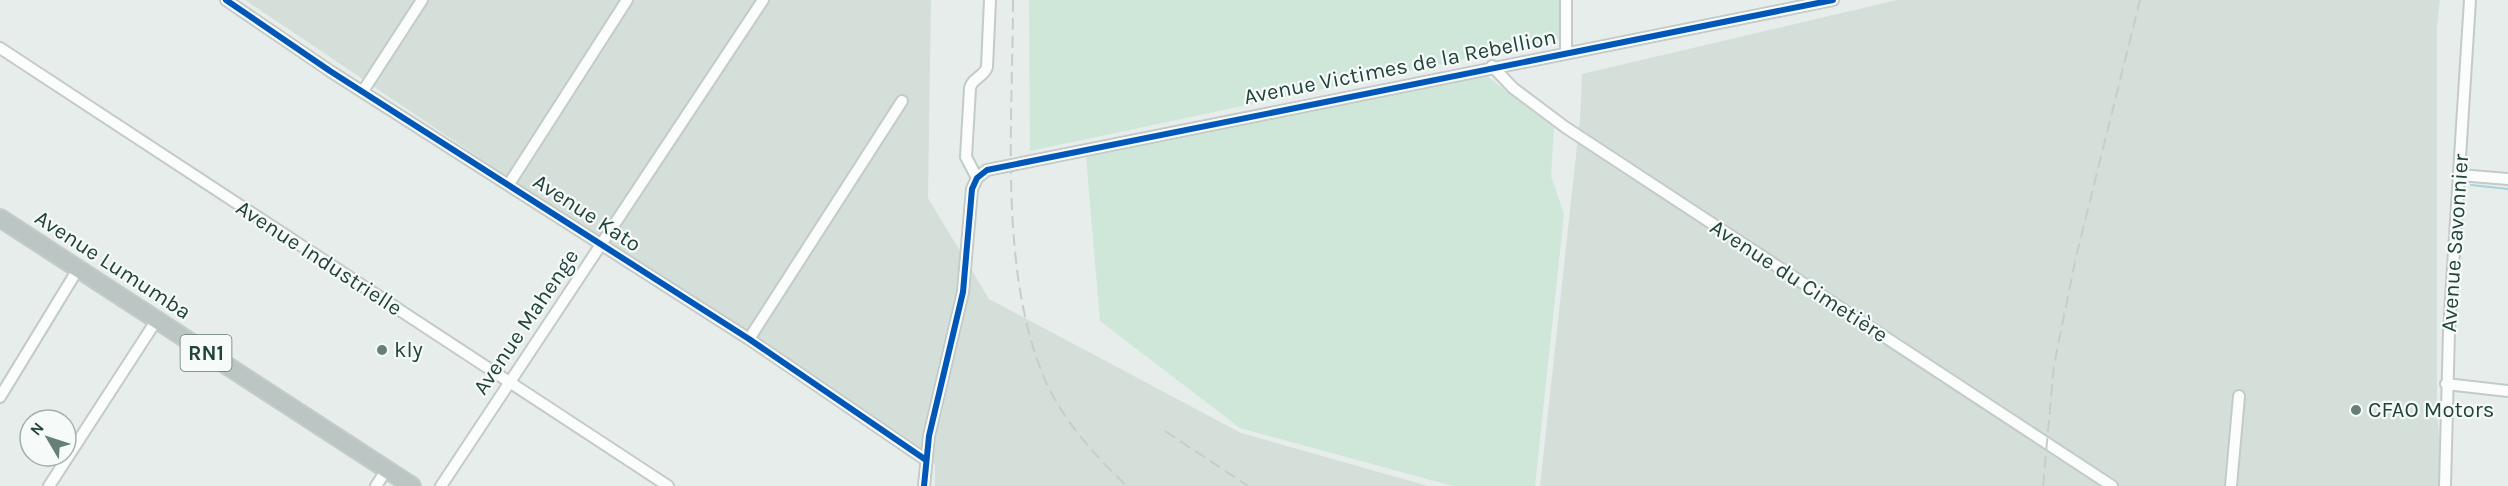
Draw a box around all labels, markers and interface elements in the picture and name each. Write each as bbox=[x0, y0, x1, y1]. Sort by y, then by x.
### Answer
street label: Avenue Victimes de la Rebellion bbox=[1242, 24, 1558, 110]
street label: Avenue Savonnier bbox=[2436, 153, 2474, 333]
street label: Avenue Kato bbox=[528, 168, 646, 258]
street label: Avenue Industrielle bbox=[231, 195, 407, 321]
street label: Avenue Lumumba bbox=[30, 205, 196, 325]
street label: Avenue du Cimetière bbox=[1705, 214, 1893, 348]
street label: Avenue Mahenge bbox=[468, 244, 584, 400]
road number: RN1 bbox=[180, 335, 232, 371]
place label: kly bbox=[394, 337, 423, 363]
marker: kly bbox=[375, 343, 389, 357]
place label: CFAO Motors bbox=[2368, 397, 2494, 423]
marker: CFAO Motors bbox=[2349, 403, 2363, 417]
north arrow bbox=[18, 408, 78, 468]
text: N bbox=[26, 418, 48, 439]

